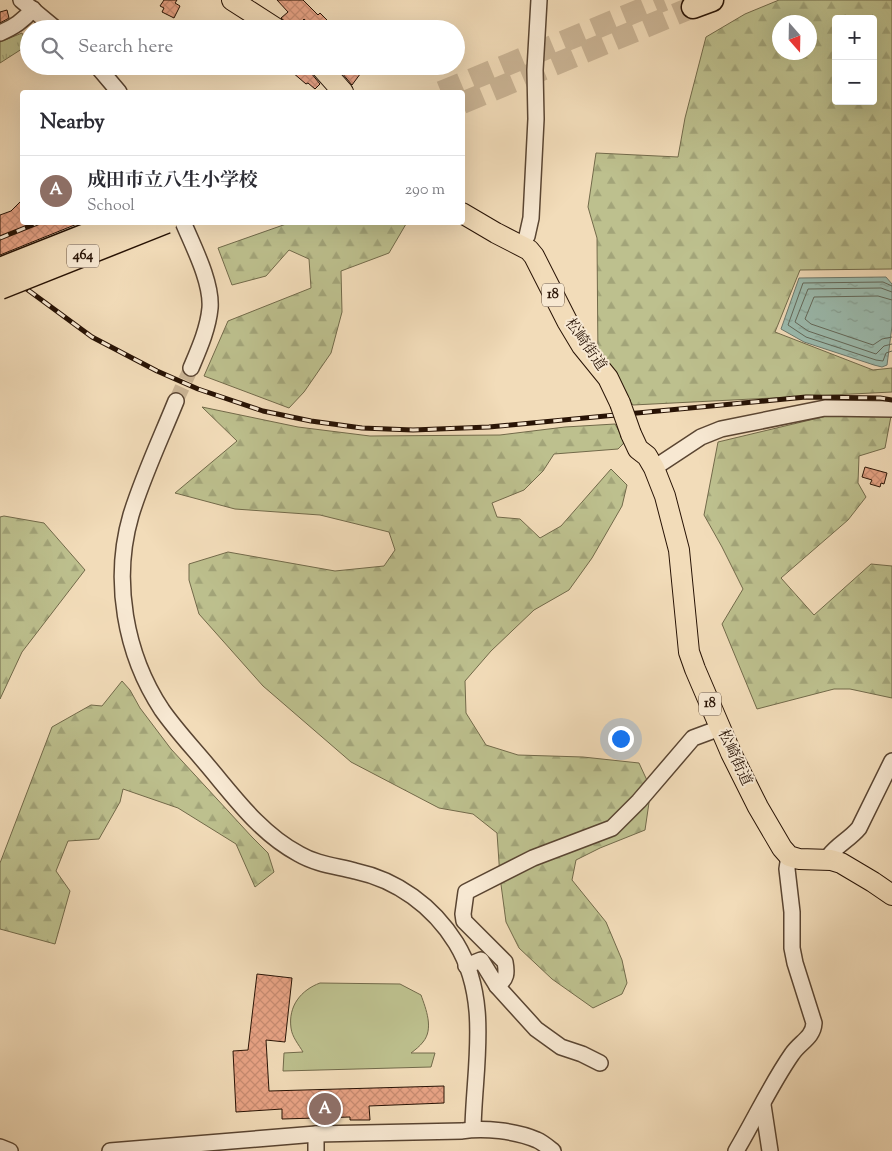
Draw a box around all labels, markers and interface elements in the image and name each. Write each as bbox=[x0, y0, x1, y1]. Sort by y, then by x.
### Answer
north arrow bbox=[772, 15, 817, 60]
map controls bbox=[832, 15, 877, 105]
button: + bbox=[832, 15, 877, 60]
search box bbox=[20, 20, 465, 75]
icon: search bbox=[38, 34, 66, 62]
text: Search here bbox=[78, 34, 173, 61]
button: − bbox=[832, 60, 877, 105]
text: Nearby bbox=[40, 108, 105, 138]
text: 成田市立八生小学校 bbox=[87, 168, 258, 195]
text: A bbox=[50, 179, 63, 202]
text: 290 m bbox=[405, 179, 445, 202]
text: School bbox=[87, 195, 135, 218]
road number: 464 bbox=[67, 245, 99, 268]
road number: 18 bbox=[542, 284, 564, 306]
street label: 松崎街道 bbox=[559, 314, 611, 376]
road number: 18 bbox=[699, 692, 721, 716]
your location bbox=[608, 726, 634, 752]
street label: 松崎街道 bbox=[712, 726, 756, 790]
pin: A bbox=[309, 1090, 341, 1128]

